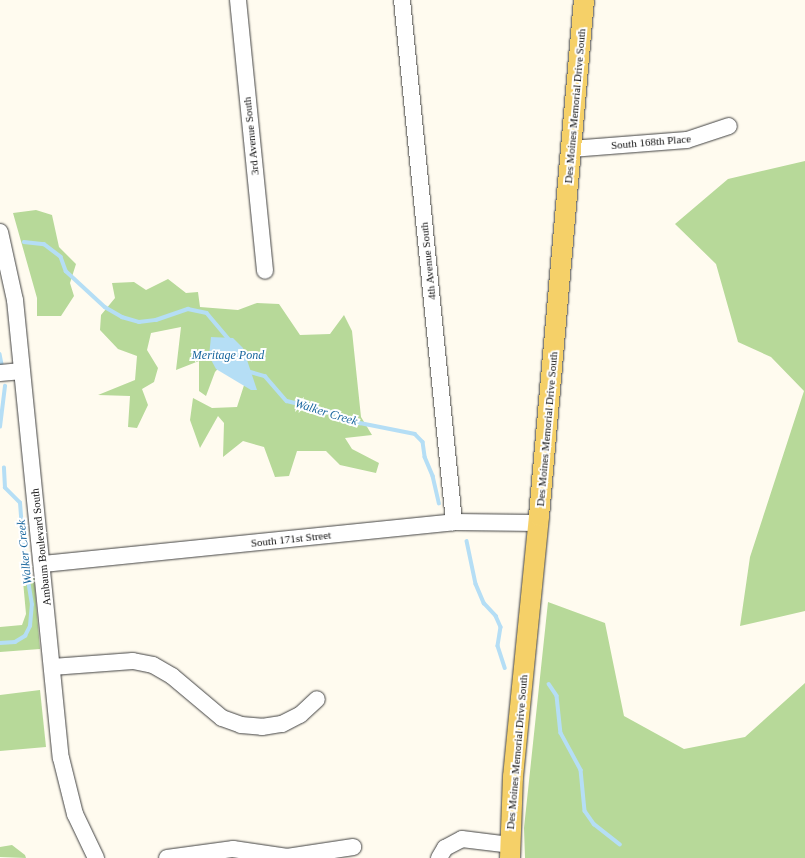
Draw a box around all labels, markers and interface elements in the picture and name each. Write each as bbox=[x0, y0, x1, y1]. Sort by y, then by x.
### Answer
street label: Des Moines Memorial Drive South bbox=[562, 28, 588, 184]
street label: 3rd Avenue South bbox=[240, 96, 262, 176]
street label: South 168th Place bbox=[611, 132, 691, 152]
street label: 4th Avenue South bbox=[417, 221, 439, 301]
water label: Meritage Pond bbox=[192, 349, 264, 363]
street label: Des Moines Memorial Drive South bbox=[534, 351, 560, 507]
water label: Walker Creek bbox=[293, 397, 359, 429]
street label: Ambaum Boulevard South bbox=[28, 488, 54, 606]
water label: Walker Creek bbox=[14, 519, 36, 585]
street label: South 171st Street bbox=[250, 528, 332, 550]
street label: Des Moines Memorial Drive South bbox=[504, 674, 530, 830]

